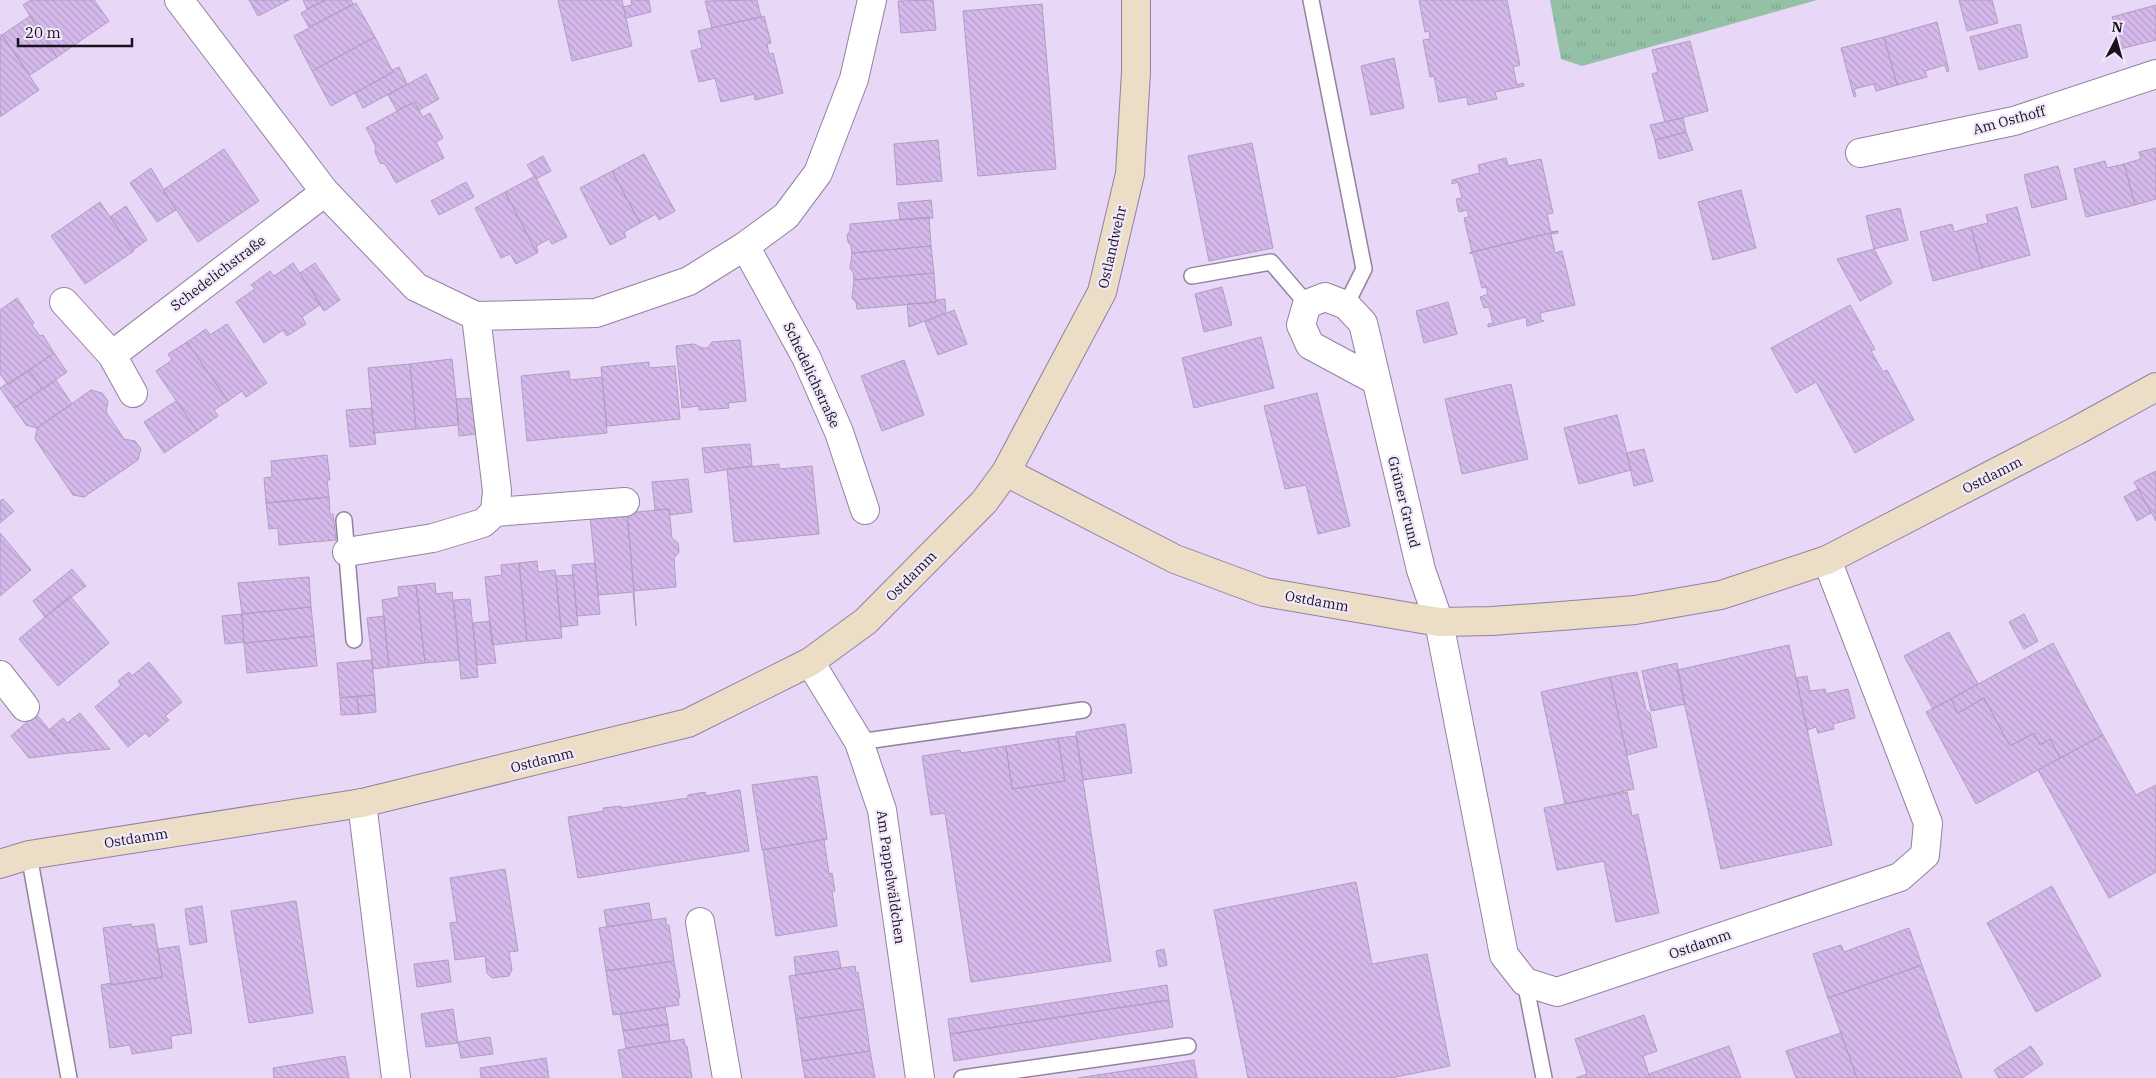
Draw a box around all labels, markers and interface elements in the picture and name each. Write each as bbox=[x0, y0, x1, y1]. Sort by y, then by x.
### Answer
scale bar bbox=[18, 15, 131, 47]
north arrow bbox=[2091, 15, 2141, 65]
text: N bbox=[2111, 18, 2124, 37]
text: 20 m bbox=[25, 23, 61, 42]
street label: Am Osthoff bbox=[1971, 101, 2048, 138]
street label: Ostlandwehr bbox=[1094, 203, 1130, 290]
street label: Schedelichstraße bbox=[167, 231, 269, 315]
street label: Schedelichstraße bbox=[780, 319, 844, 431]
street label: Ostdamm bbox=[1959, 452, 2025, 498]
street label: Grüner Grund bbox=[1384, 454, 1424, 550]
street label: Ostdamm bbox=[882, 547, 940, 605]
street label: Ostdamm bbox=[1284, 587, 1350, 615]
street label: Ostdamm bbox=[509, 743, 575, 777]
street label: Am Pappelwäldchen bbox=[873, 809, 909, 945]
street label: Ostdamm bbox=[103, 824, 169, 852]
street label: Ostdamm bbox=[1667, 925, 1733, 963]

